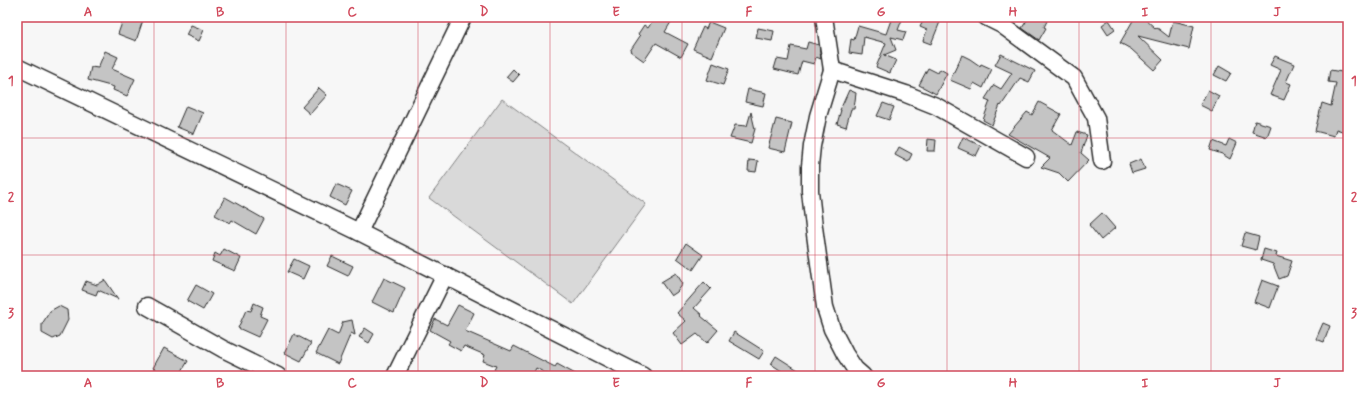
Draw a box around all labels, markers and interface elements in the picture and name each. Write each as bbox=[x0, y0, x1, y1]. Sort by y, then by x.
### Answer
text: A bbox=[84, 4, 92, 21]
text: B bbox=[216, 4, 225, 21]
text: C bbox=[347, 4, 357, 21]
text: D bbox=[480, 4, 489, 21]
text: E bbox=[612, 4, 620, 21]
text: F bbox=[746, 4, 753, 21]
text: G bbox=[877, 4, 886, 21]
text: H bbox=[1009, 4, 1018, 21]
text: I bbox=[1142, 4, 1149, 21]
text: J bbox=[1273, 4, 1281, 21]
text: 1 bbox=[8, 73, 14, 90]
text: 1 bbox=[1351, 73, 1357, 90]
text: 2 bbox=[8, 189, 15, 206]
text: 2 bbox=[1351, 189, 1358, 206]
text: 3 bbox=[8, 305, 14, 322]
text: 3 bbox=[1351, 305, 1357, 322]
text: A bbox=[84, 375, 92, 392]
text: B bbox=[216, 375, 225, 392]
text: C bbox=[347, 375, 357, 392]
text: D bbox=[480, 375, 489, 392]
text: E bbox=[612, 375, 620, 392]
text: F bbox=[746, 375, 753, 392]
text: G bbox=[877, 375, 886, 392]
text: H bbox=[1009, 375, 1018, 392]
text: I bbox=[1142, 375, 1149, 392]
text: J bbox=[1273, 375, 1281, 392]

